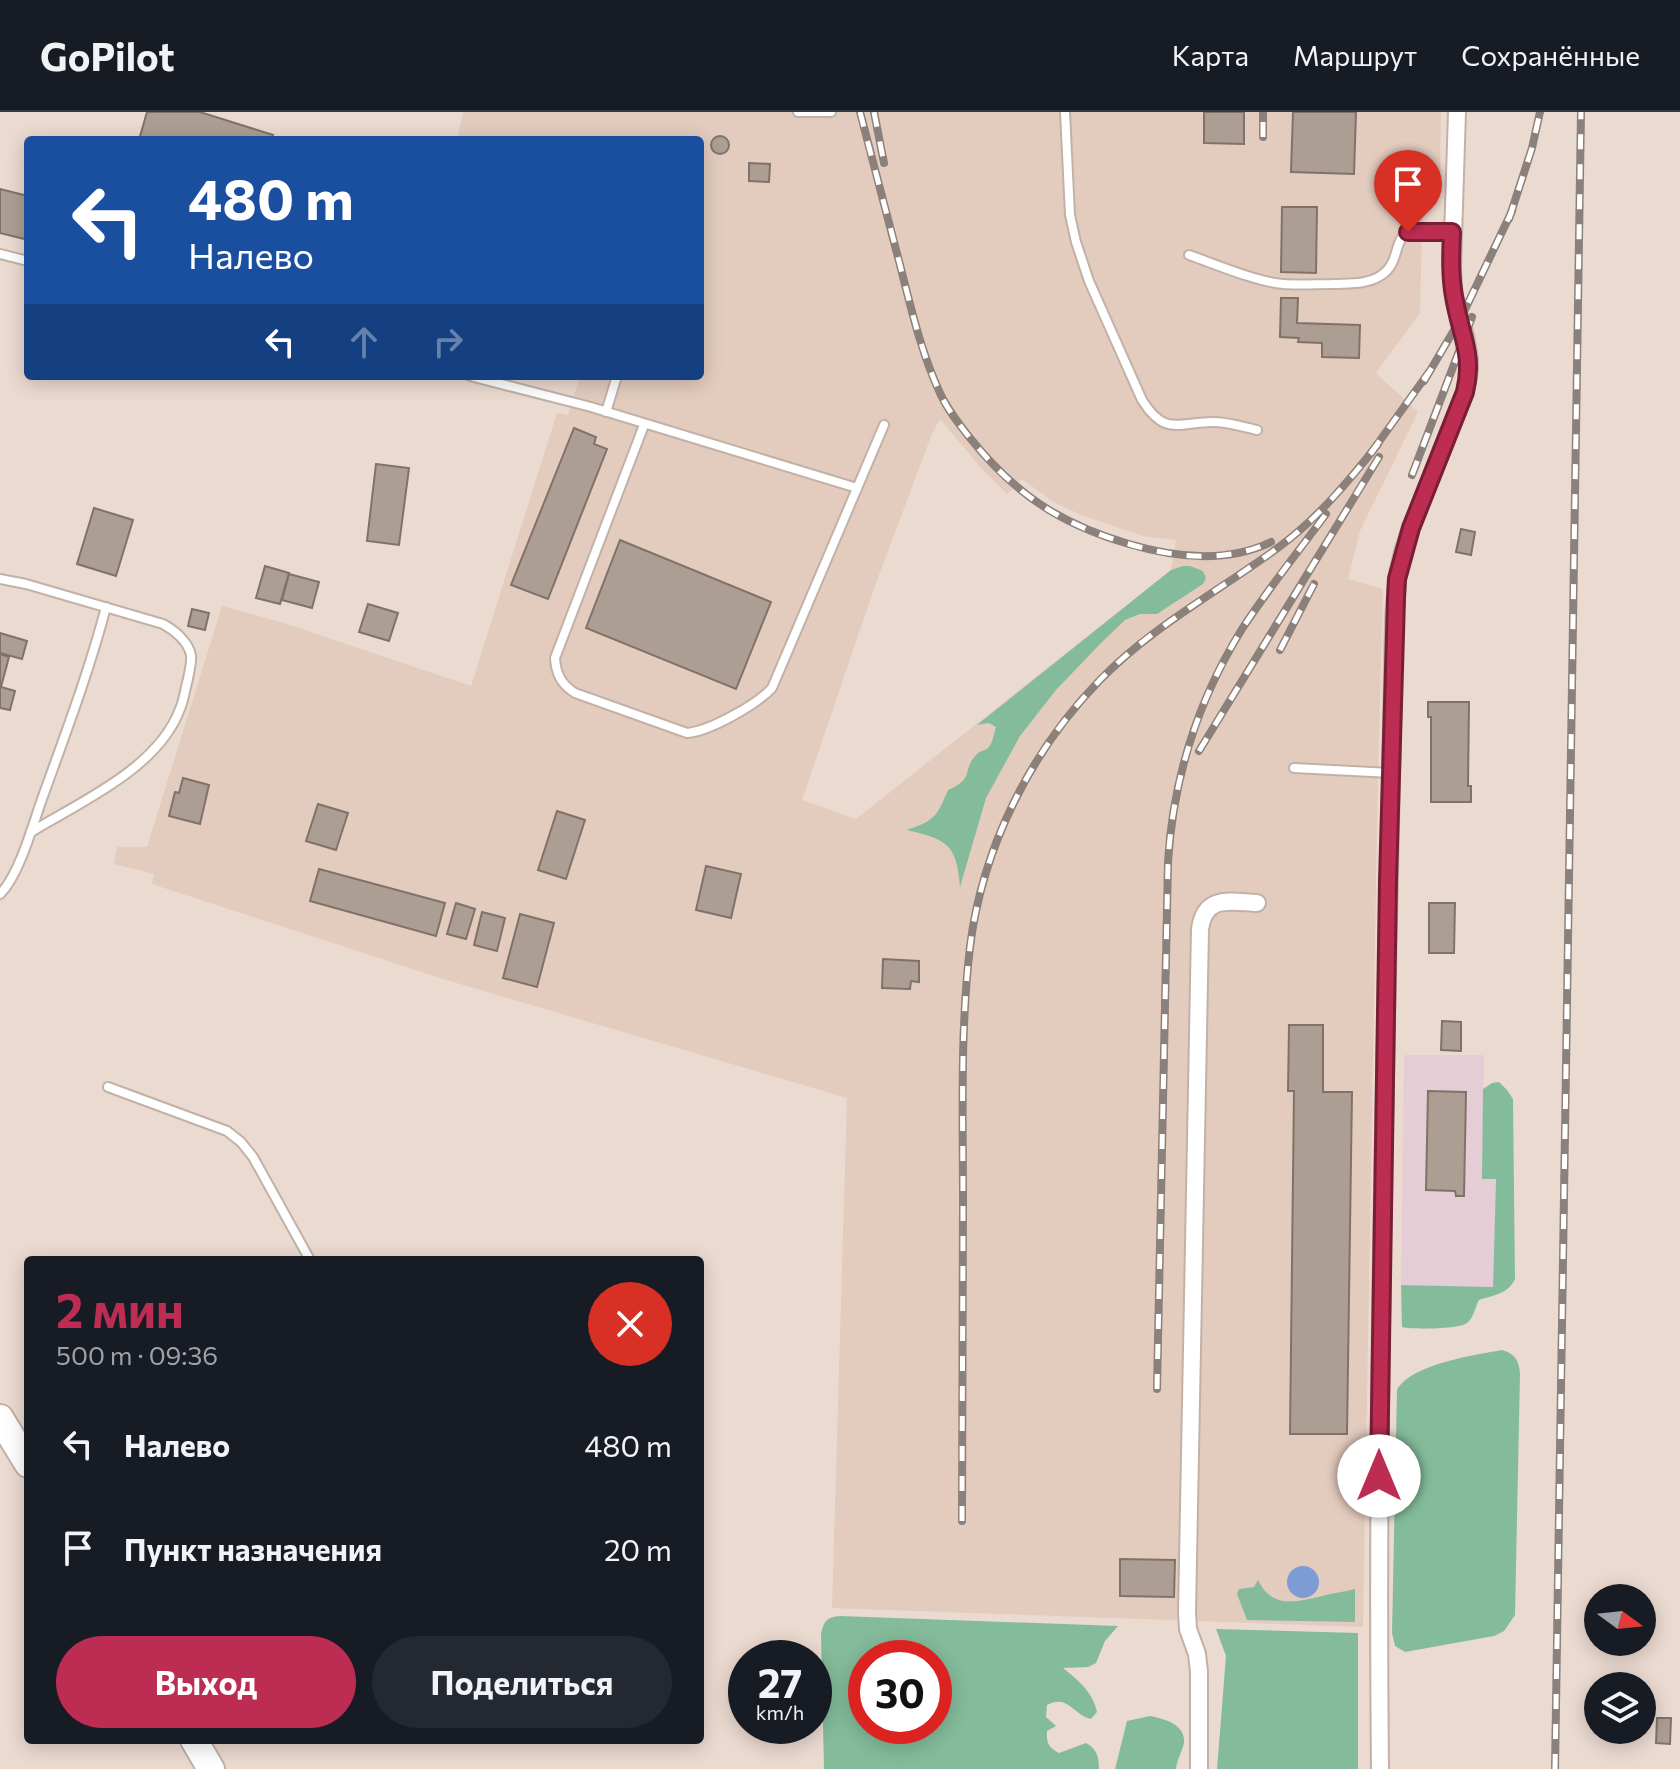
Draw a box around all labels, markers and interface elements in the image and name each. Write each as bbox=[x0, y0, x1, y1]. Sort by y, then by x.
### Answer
text: GoPilot bbox=[40, 32, 175, 79]
text: Карта bbox=[1172, 38, 1249, 72]
text: Маршрут bbox=[1293, 38, 1417, 72]
text: Сохранённые bbox=[1461, 38, 1640, 72]
pin bbox=[1374, 150, 1442, 232]
icon: arrive bbox=[1386, 162, 1430, 206]
text: 480 m bbox=[188, 163, 354, 232]
icon: left bbox=[56, 168, 160, 272]
text: Налево bbox=[188, 232, 314, 276]
icon: left bbox=[258, 320, 302, 364]
icon: ahead bbox=[342, 320, 386, 364]
icon: right bbox=[426, 320, 470, 364]
text: 2 мин bbox=[56, 1279, 184, 1338]
button: close bbox=[588, 1282, 672, 1366]
text: 500 m · 09:36 bbox=[56, 1339, 218, 1370]
icon: left bbox=[56, 1422, 100, 1466]
text: Налево bbox=[124, 1426, 230, 1463]
text: 480 m bbox=[584, 1426, 672, 1463]
position arrow bbox=[1337, 1434, 1421, 1518]
icon: arrive bbox=[56, 1526, 100, 1570]
text: Пункт назначения bbox=[124, 1530, 382, 1567]
text: 20 m bbox=[604, 1530, 672, 1567]
north arrow bbox=[1584, 1584, 1656, 1656]
map controls bbox=[1584, 1584, 1656, 1744]
button: Выход bbox=[56, 1636, 356, 1728]
button: Поделиться bbox=[372, 1636, 672, 1728]
speed limit sign: 30 bbox=[848, 1640, 952, 1744]
text: 27 bbox=[758, 1657, 802, 1706]
button: layers bbox=[1584, 1672, 1656, 1744]
text: km/h bbox=[756, 1700, 804, 1724]

